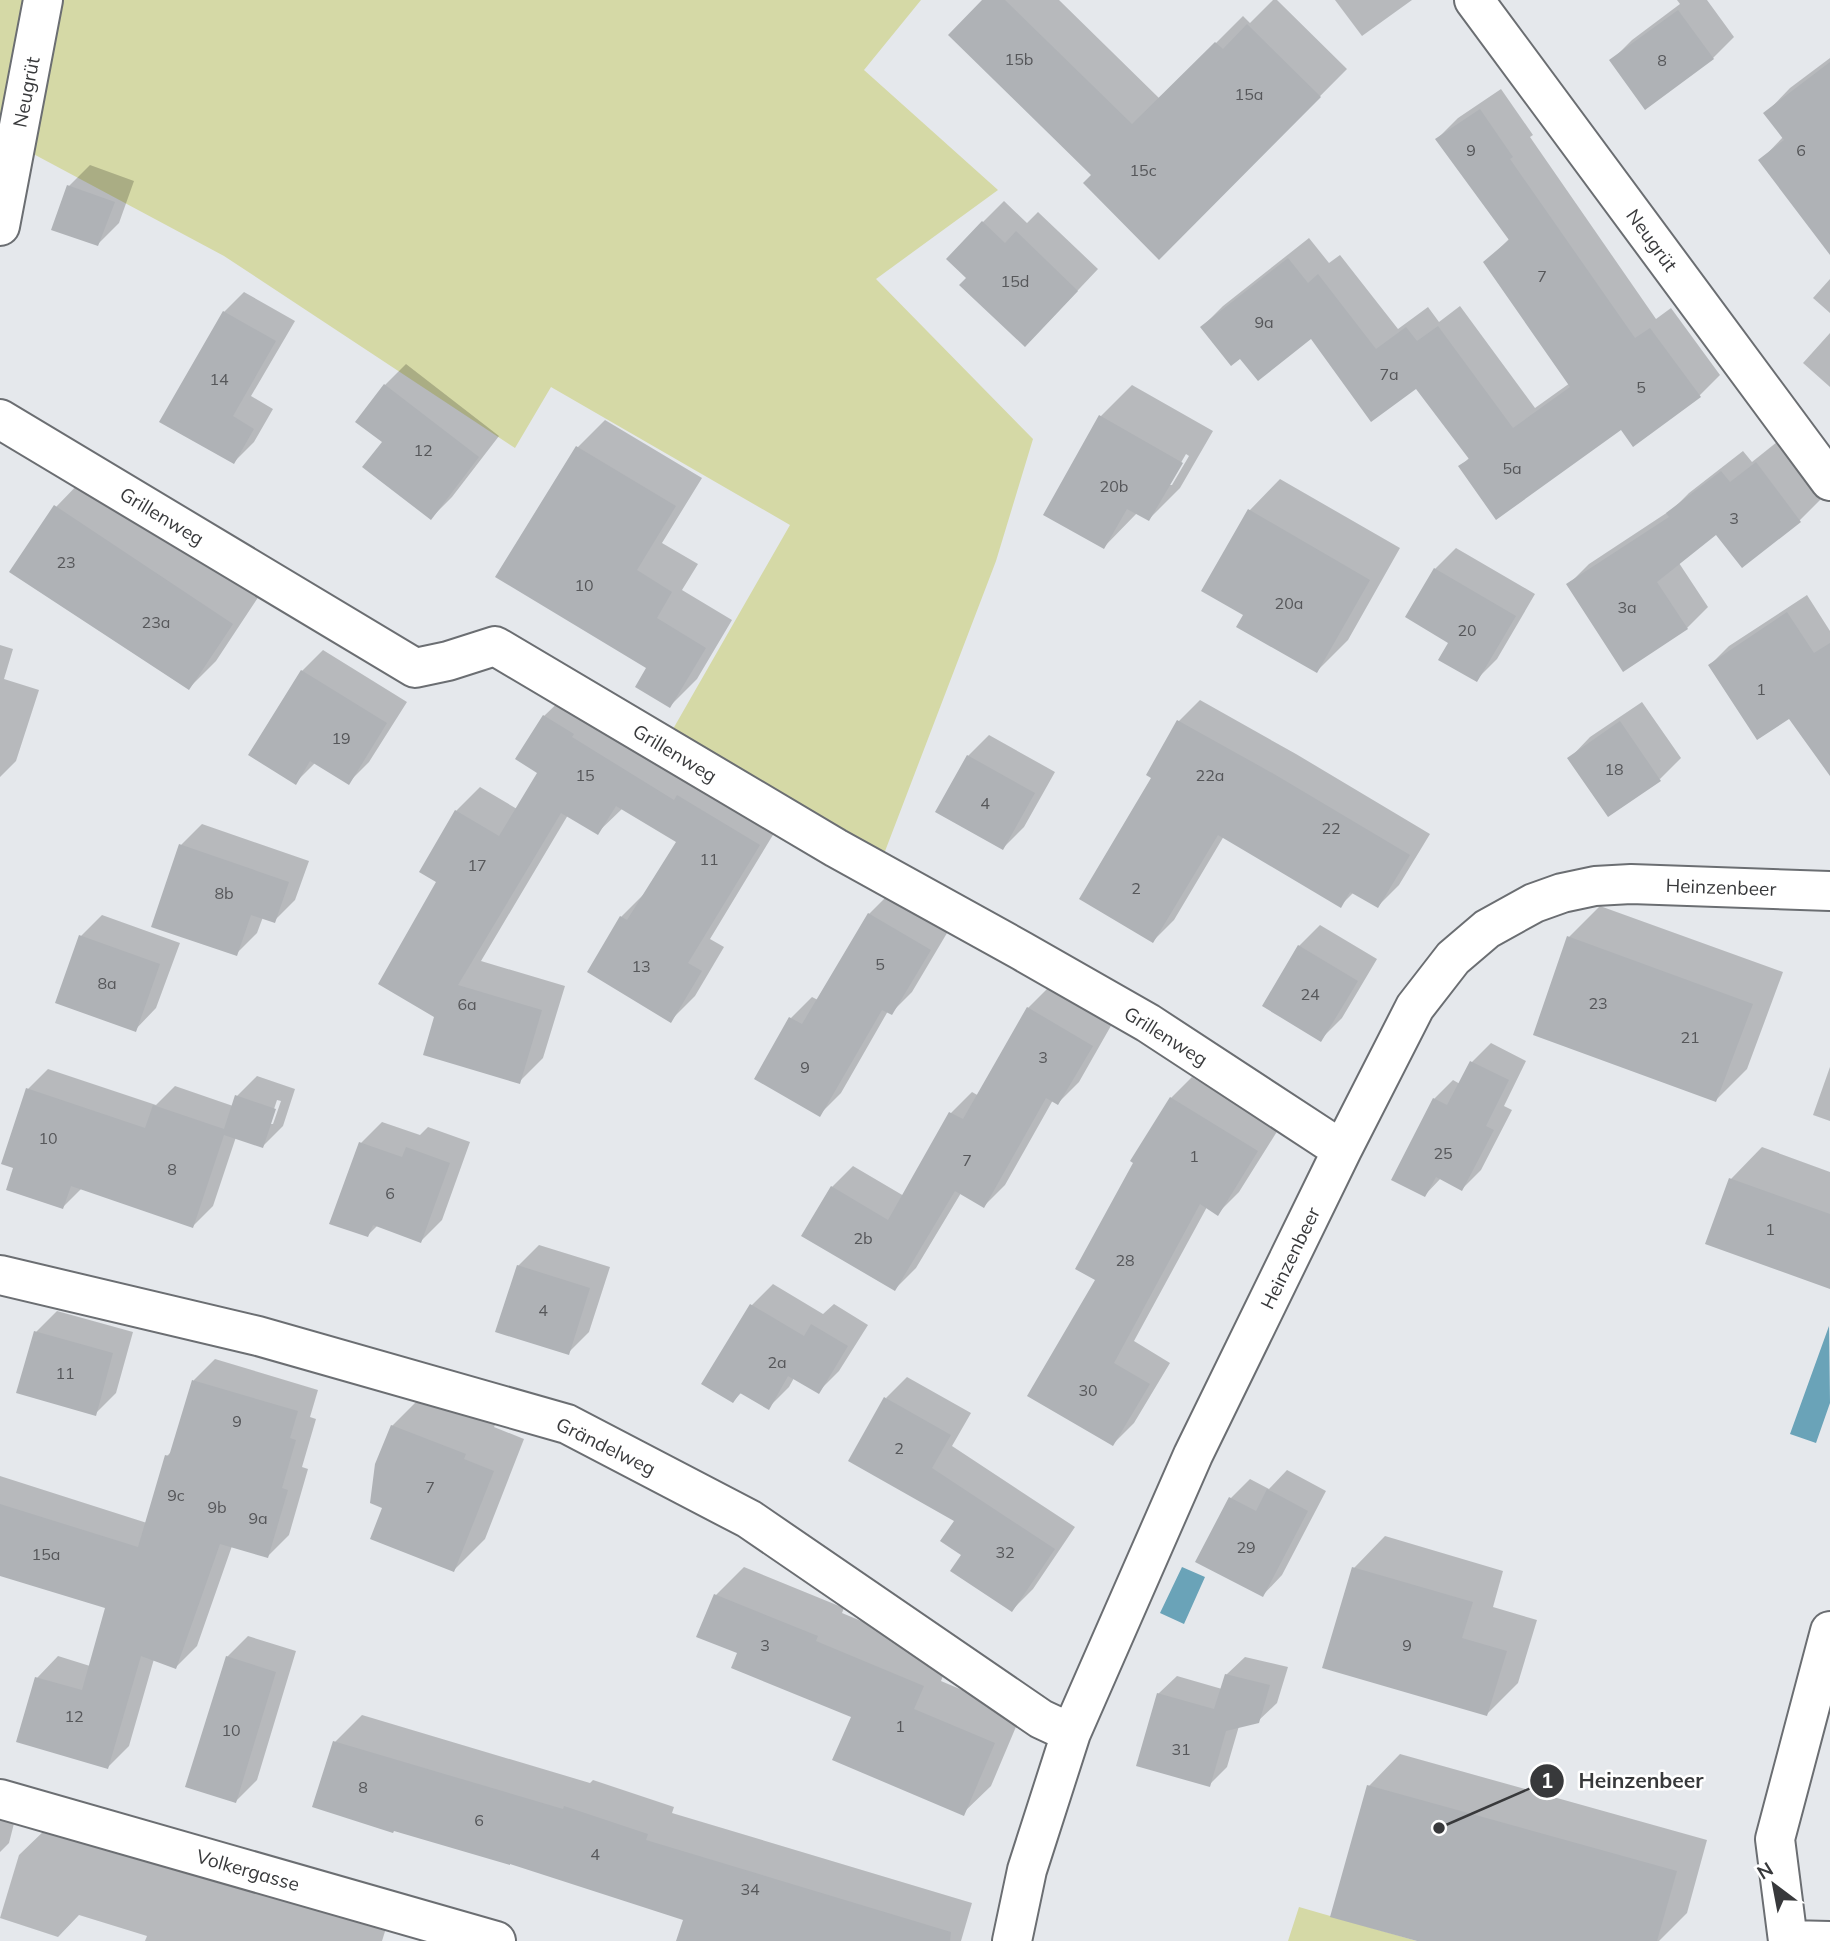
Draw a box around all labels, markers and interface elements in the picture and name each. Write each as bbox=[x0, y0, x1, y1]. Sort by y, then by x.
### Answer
house number: 15b bbox=[1005, 49, 1033, 69]
house number: 8 bbox=[1657, 50, 1667, 70]
street label: Neugrüt bbox=[7, 54, 45, 129]
house number: 15a bbox=[1235, 84, 1263, 104]
house number: 9 bbox=[1466, 140, 1476, 160]
house number: 6 bbox=[1796, 140, 1806, 160]
house number: 15c bbox=[1129, 160, 1157, 180]
street label: Neugrüt bbox=[1621, 204, 1683, 276]
house number: 7 bbox=[1537, 266, 1547, 286]
house number: 15d bbox=[1001, 271, 1029, 291]
house number: 9a bbox=[1254, 312, 1274, 332]
house number: 7a bbox=[1379, 364, 1399, 384]
house number: 14 bbox=[209, 369, 229, 389]
house number: 5 bbox=[1636, 377, 1646, 397]
house number: 12 bbox=[413, 440, 433, 460]
house number: 5a bbox=[1502, 458, 1522, 478]
house number: 20b bbox=[1100, 476, 1128, 496]
street label: Grillenweg bbox=[116, 482, 208, 550]
house number: 3 bbox=[1729, 508, 1739, 528]
house number: 23 bbox=[56, 552, 76, 572]
house number: 10 bbox=[574, 575, 594, 595]
house number: 20a bbox=[1275, 593, 1303, 613]
house number: 3a bbox=[1617, 597, 1637, 617]
house number: 23a bbox=[142, 612, 170, 632]
house number: 20 bbox=[1457, 620, 1477, 640]
house number: 1 bbox=[1756, 679, 1766, 699]
street label: Grillenweg bbox=[629, 719, 721, 787]
house number: 19 bbox=[331, 728, 351, 748]
house number: 18 bbox=[1604, 759, 1624, 779]
house number: 15 bbox=[575, 765, 595, 785]
house number: 22a bbox=[1196, 765, 1224, 785]
house number: 4 bbox=[980, 793, 990, 813]
house number: 22 bbox=[1321, 818, 1341, 838]
house number: 11 bbox=[699, 849, 719, 869]
house number: 17 bbox=[467, 855, 487, 875]
street label: Heinzenbeer bbox=[1665, 873, 1777, 901]
house number: 2 bbox=[1131, 878, 1141, 898]
house number: 8b bbox=[214, 883, 234, 903]
house number: 5 bbox=[875, 954, 885, 974]
house number: 13 bbox=[631, 956, 651, 976]
house number: 8a bbox=[97, 973, 117, 993]
house number: 24 bbox=[1300, 984, 1320, 1004]
house number: 23 bbox=[1588, 993, 1608, 1013]
house number: 6a bbox=[457, 994, 477, 1014]
street label: Grillenweg bbox=[1120, 1001, 1212, 1071]
house number: 21 bbox=[1680, 1027, 1700, 1047]
house number: 3 bbox=[1038, 1047, 1048, 1067]
house number: 9 bbox=[800, 1057, 810, 1077]
house number: 10 bbox=[38, 1128, 58, 1148]
house number: 25 bbox=[1433, 1143, 1453, 1163]
house number: 1 bbox=[1189, 1146, 1199, 1166]
house number: 7 bbox=[962, 1150, 972, 1170]
house number: 8 bbox=[167, 1159, 177, 1179]
house number: 6 bbox=[385, 1183, 395, 1203]
street label: Heinzenbeer bbox=[1255, 1203, 1325, 1313]
house number: 1 bbox=[1765, 1219, 1775, 1239]
house number: 2b bbox=[853, 1228, 873, 1248]
house number: 28 bbox=[1115, 1250, 1135, 1270]
house number: 4 bbox=[538, 1300, 548, 1320]
house number: 2a bbox=[767, 1352, 787, 1372]
house number: 11 bbox=[55, 1363, 75, 1383]
house number: 30 bbox=[1078, 1380, 1098, 1400]
house number: 9 bbox=[232, 1411, 242, 1431]
street label: Grändelweg bbox=[552, 1412, 660, 1480]
house number: 2 bbox=[894, 1438, 904, 1458]
house number: 7 bbox=[425, 1477, 435, 1497]
house number: 9c bbox=[167, 1485, 185, 1505]
house number: 9b bbox=[207, 1497, 227, 1517]
house number: 9a bbox=[248, 1508, 268, 1528]
house number: 29 bbox=[1236, 1537, 1256, 1557]
house number: 32 bbox=[995, 1542, 1015, 1562]
house number: 15a bbox=[32, 1544, 60, 1564]
house number: 3 bbox=[760, 1635, 770, 1655]
house number: 9 bbox=[1402, 1635, 1412, 1655]
house number: 12 bbox=[64, 1706, 84, 1726]
house number: 1 bbox=[895, 1716, 905, 1736]
house number: 10 bbox=[221, 1720, 241, 1740]
house number: 31 bbox=[1171, 1739, 1191, 1759]
callout: Heinzenbeer bbox=[1530, 1760, 1718, 1802]
text: 1 bbox=[1541, 1767, 1553, 1793]
text: Heinzenbeer bbox=[1578, 1767, 1704, 1793]
house number: 8 bbox=[358, 1777, 368, 1797]
house number: 6 bbox=[474, 1810, 484, 1830]
street label: Volkergasse bbox=[194, 1844, 302, 1896]
house number: 4 bbox=[590, 1844, 600, 1864]
north arrow bbox=[1739, 1850, 1809, 1920]
text: N bbox=[1753, 1857, 1777, 1885]
house number: 34 bbox=[740, 1879, 760, 1899]

